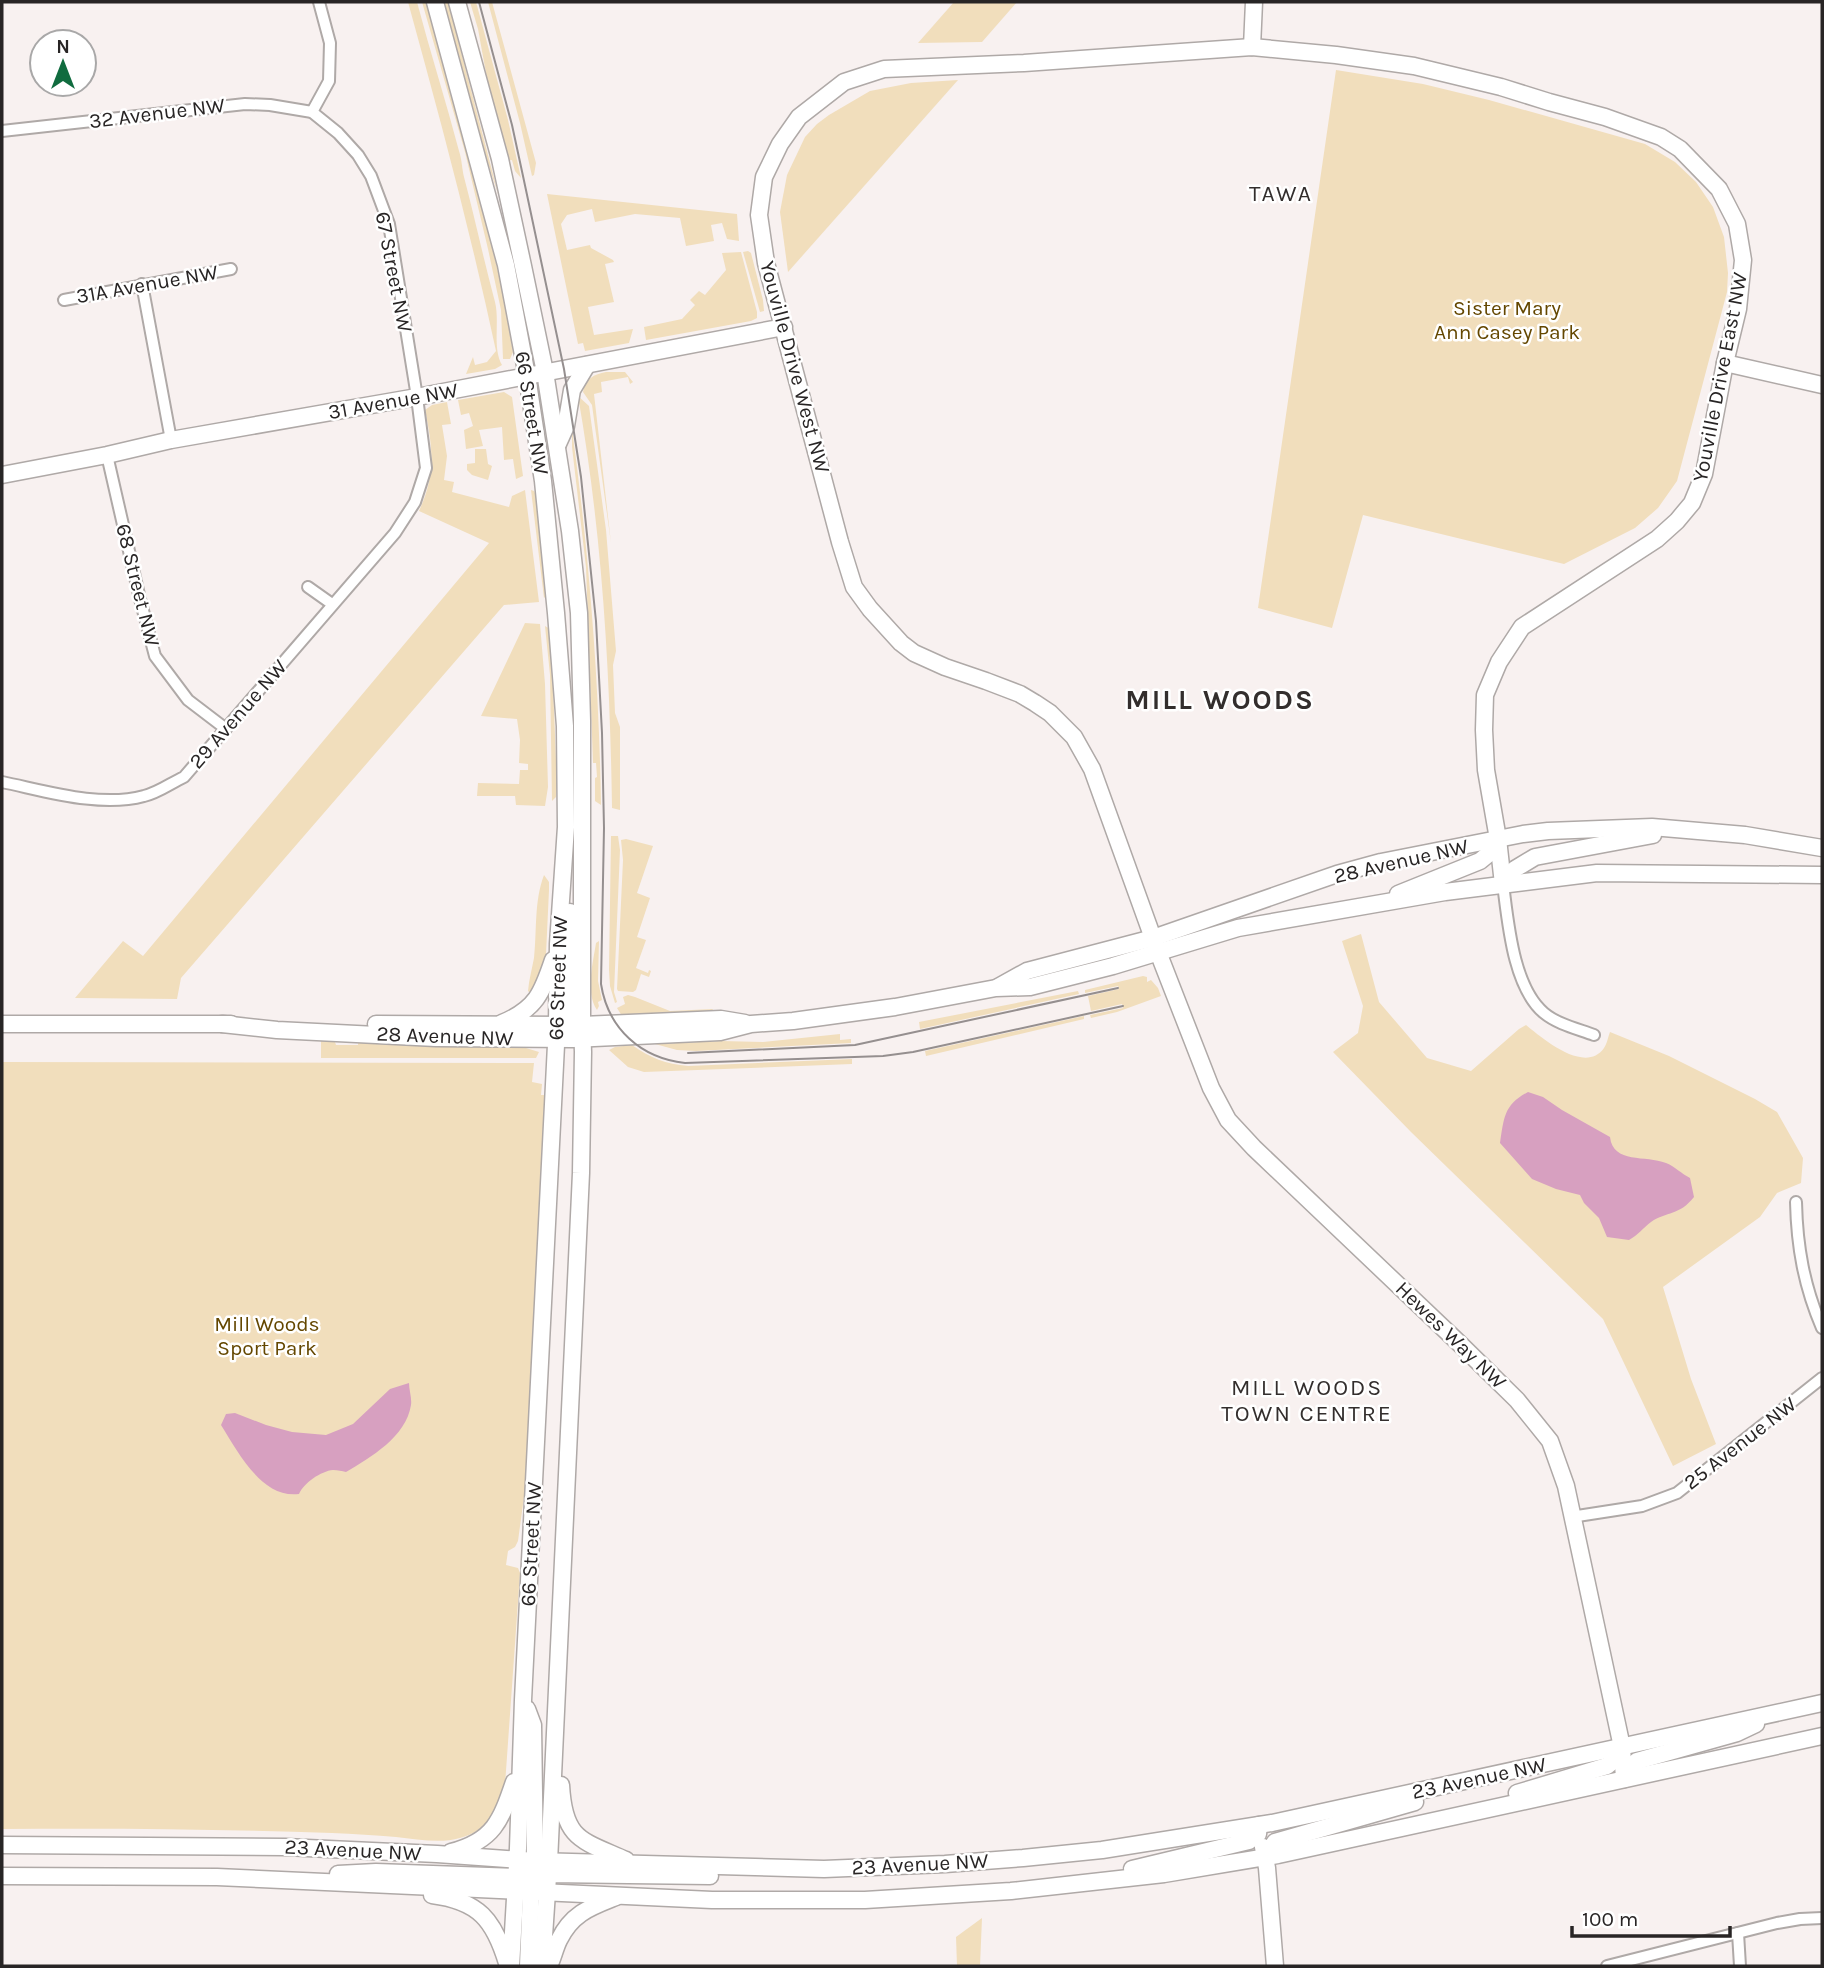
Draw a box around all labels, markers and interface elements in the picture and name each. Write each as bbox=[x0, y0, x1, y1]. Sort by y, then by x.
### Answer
north arrow bbox=[28, 28, 98, 98]
text: N bbox=[56, 36, 70, 58]
street label: 32 Avenue NW bbox=[88, 93, 227, 133]
district label: TAWA bbox=[1249, 180, 1313, 207]
street label: 67 Street NW bbox=[371, 210, 418, 335]
street label: Youville Drive West NW bbox=[755, 258, 835, 476]
street label: 31A Avenue NW bbox=[74, 260, 220, 308]
street label: Youville Drive East NW bbox=[1688, 270, 1752, 484]
park label: Sister Mary Ann Casey Park bbox=[1434, 296, 1580, 344]
street label: 66 Street NW bbox=[510, 349, 554, 477]
street label: 31 Avenue NW bbox=[326, 378, 460, 424]
street label: 68 Street NW bbox=[111, 521, 165, 649]
street label: 29 Avenue NW bbox=[184, 654, 292, 773]
district label: MILL WOODS bbox=[1125, 683, 1315, 716]
street label: 28 Avenue NW bbox=[1331, 834, 1471, 888]
street label: 66 Street NW bbox=[544, 915, 572, 1041]
street label: 28 Avenue NW bbox=[376, 1022, 514, 1050]
street label: Hewes Way NW bbox=[1391, 1276, 1511, 1394]
park label: Mill Woods Sport Park bbox=[214, 1312, 320, 1360]
district label: MILL WOODS TOWN CENTRE bbox=[1221, 1374, 1393, 1427]
street label: 25 Avenue NW bbox=[1679, 1391, 1801, 1494]
street label: 66 Street NW bbox=[516, 1481, 546, 1607]
street label: 23 Avenue NW bbox=[1410, 1752, 1549, 1804]
street label: 23 Avenue NW bbox=[284, 1834, 422, 1866]
street label: 23 Avenue NW bbox=[851, 1848, 989, 1880]
scale bar bbox=[1572, 1895, 1730, 1939]
text: 100 m bbox=[1582, 1907, 1639, 1931]

